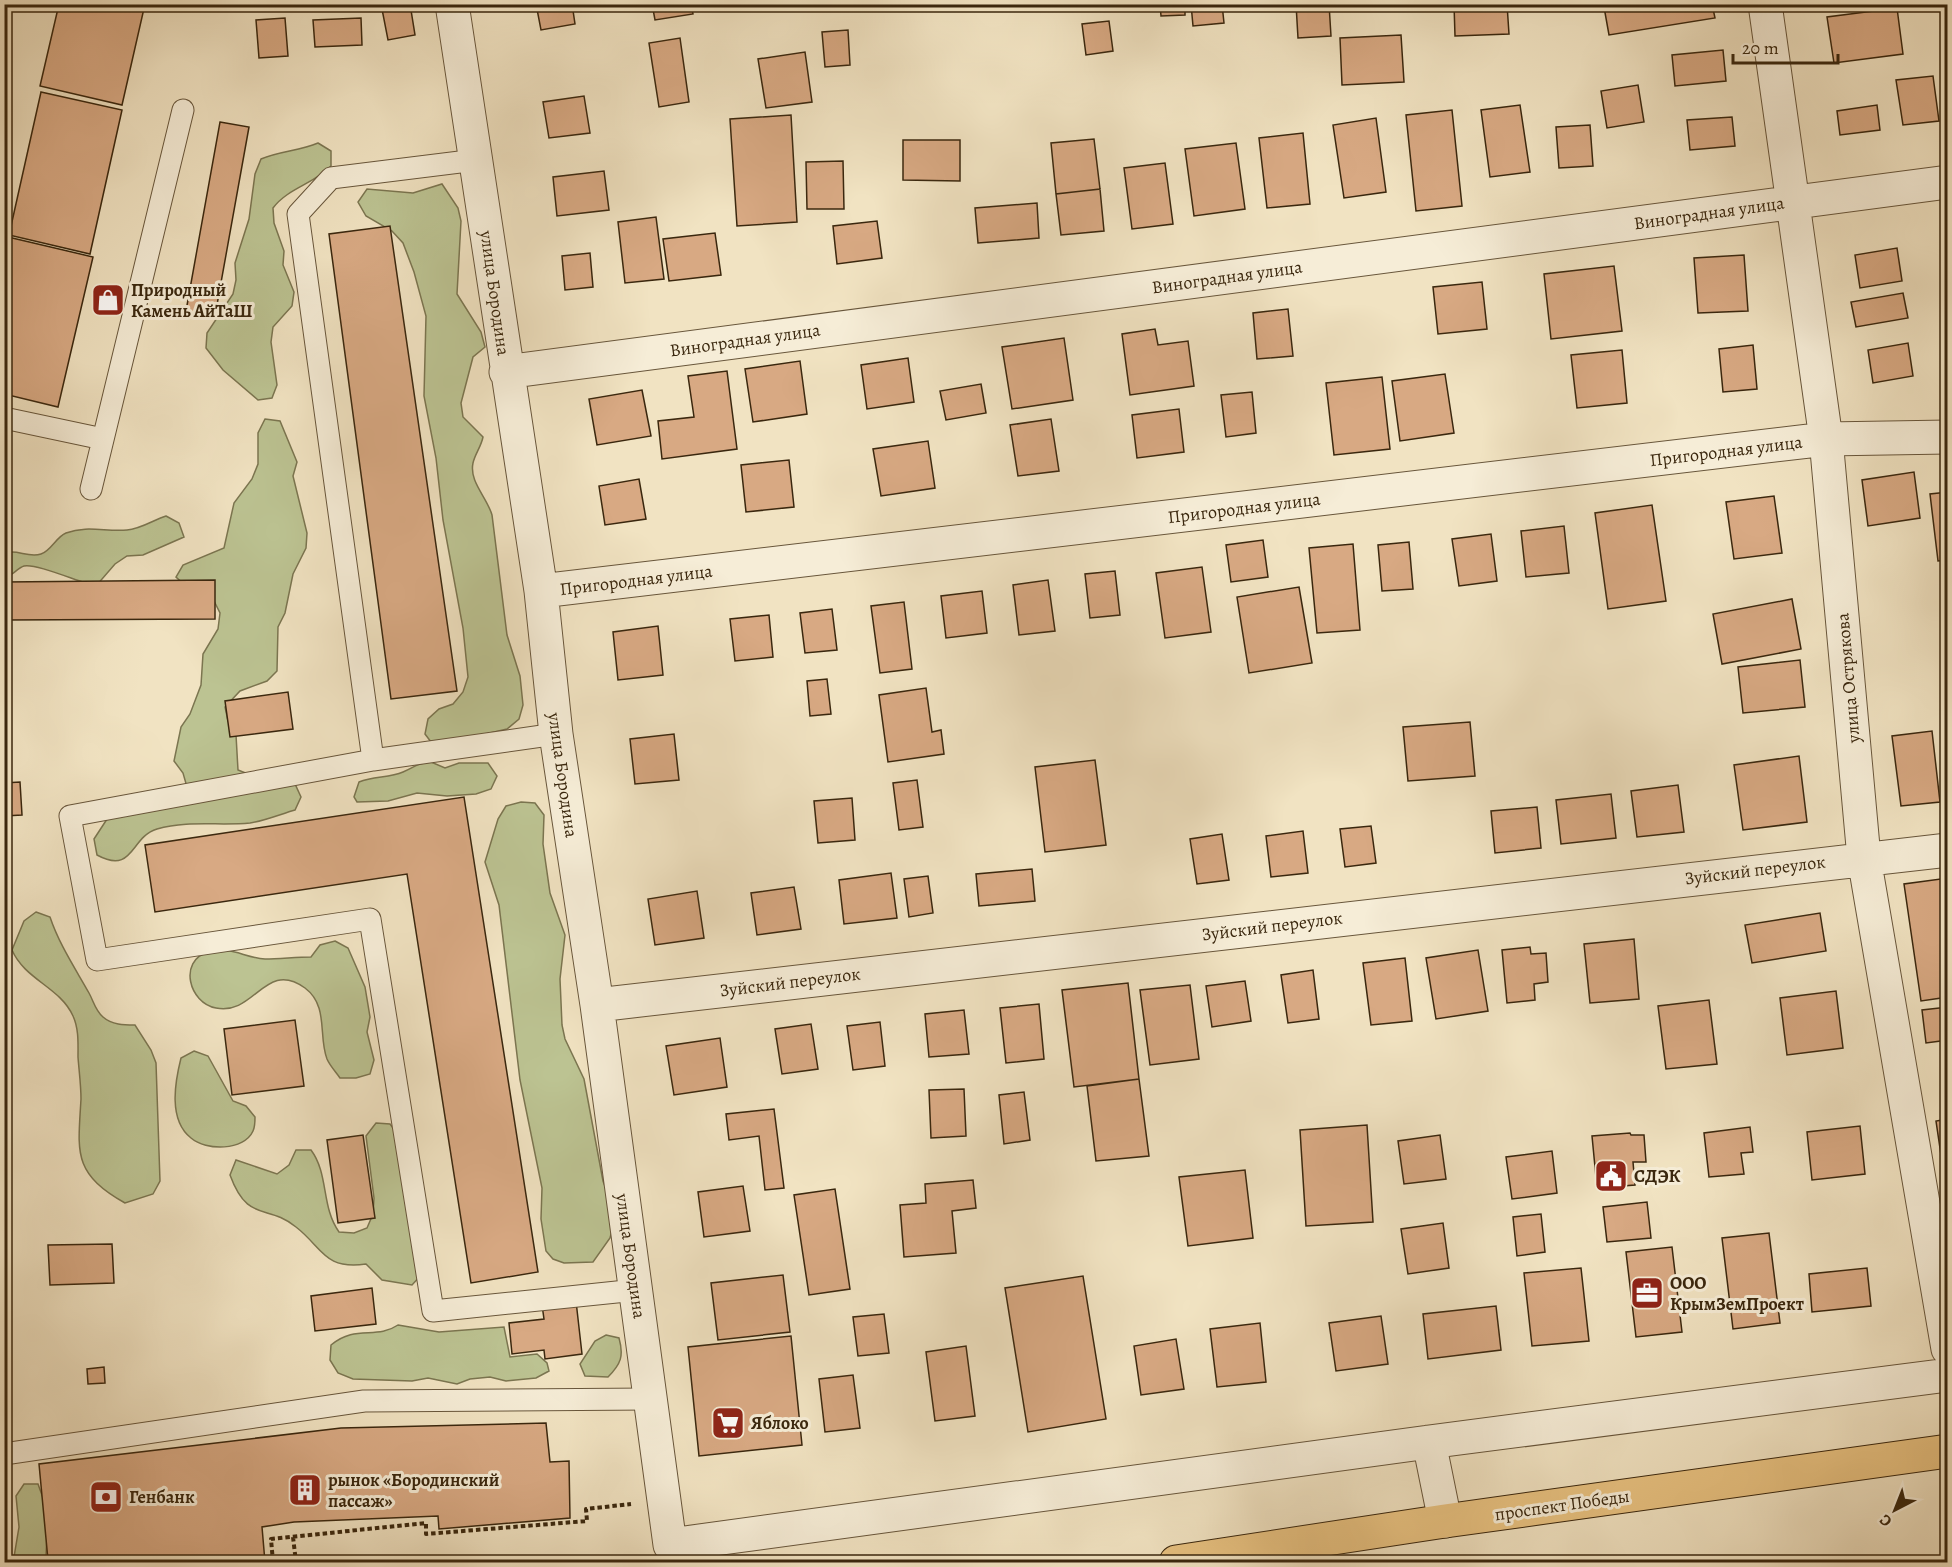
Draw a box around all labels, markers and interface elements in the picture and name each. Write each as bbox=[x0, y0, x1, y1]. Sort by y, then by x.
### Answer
scale bar bbox=[1733, 27, 1838, 65]
text: 20 m bbox=[1742, 36, 1779, 60]
street label: Виноградная улица bbox=[1632, 190, 1787, 235]
street label: улица Бородина bbox=[474, 228, 516, 358]
street label: Виноградная улица bbox=[1150, 254, 1305, 299]
place label: Природный Камень АйТаШ bbox=[131, 278, 253, 323]
shop icon: Природный Камень АйТаШ bbox=[90, 282, 126, 318]
street label: Виноградная улица bbox=[668, 317, 823, 362]
street label: Пригородная улица bbox=[1648, 430, 1804, 472]
street label: Пригородная улица bbox=[1166, 487, 1322, 529]
street label: Пригородная улица bbox=[558, 559, 714, 601]
street label: улица Острякова bbox=[1830, 611, 1866, 745]
street label: улица Бородина bbox=[542, 710, 584, 840]
street label: Зуйский переулок bbox=[1683, 849, 1827, 891]
street label: Зуйский переулок bbox=[1200, 905, 1344, 947]
street label: Зуйский переулок bbox=[718, 961, 862, 1003]
public building icon: СДЭК bbox=[1593, 1158, 1629, 1194]
place label: СДЭК bbox=[1634, 1164, 1681, 1188]
street label: улица Бородина bbox=[610, 1191, 652, 1321]
place label: ООО КрымЗемПроект bbox=[1670, 1271, 1804, 1316]
office icon: ООО КрымЗемПроект bbox=[1629, 1275, 1665, 1311]
supermarket icon: Яблоко bbox=[710, 1405, 746, 1441]
place label: Яблоко bbox=[751, 1411, 809, 1435]
place label: рынок «Бородинский пассаж» bbox=[328, 1468, 500, 1513]
building icon: рынок «Бородинский пассаж» bbox=[287, 1472, 323, 1508]
bank icon: Генбанк bbox=[88, 1479, 124, 1515]
north arrow bbox=[1865, 1480, 1925, 1540]
street label: проспект Победы bbox=[1493, 1484, 1631, 1526]
place label: Генбанк bbox=[129, 1485, 195, 1509]
text: С bbox=[1875, 1509, 1897, 1532]

